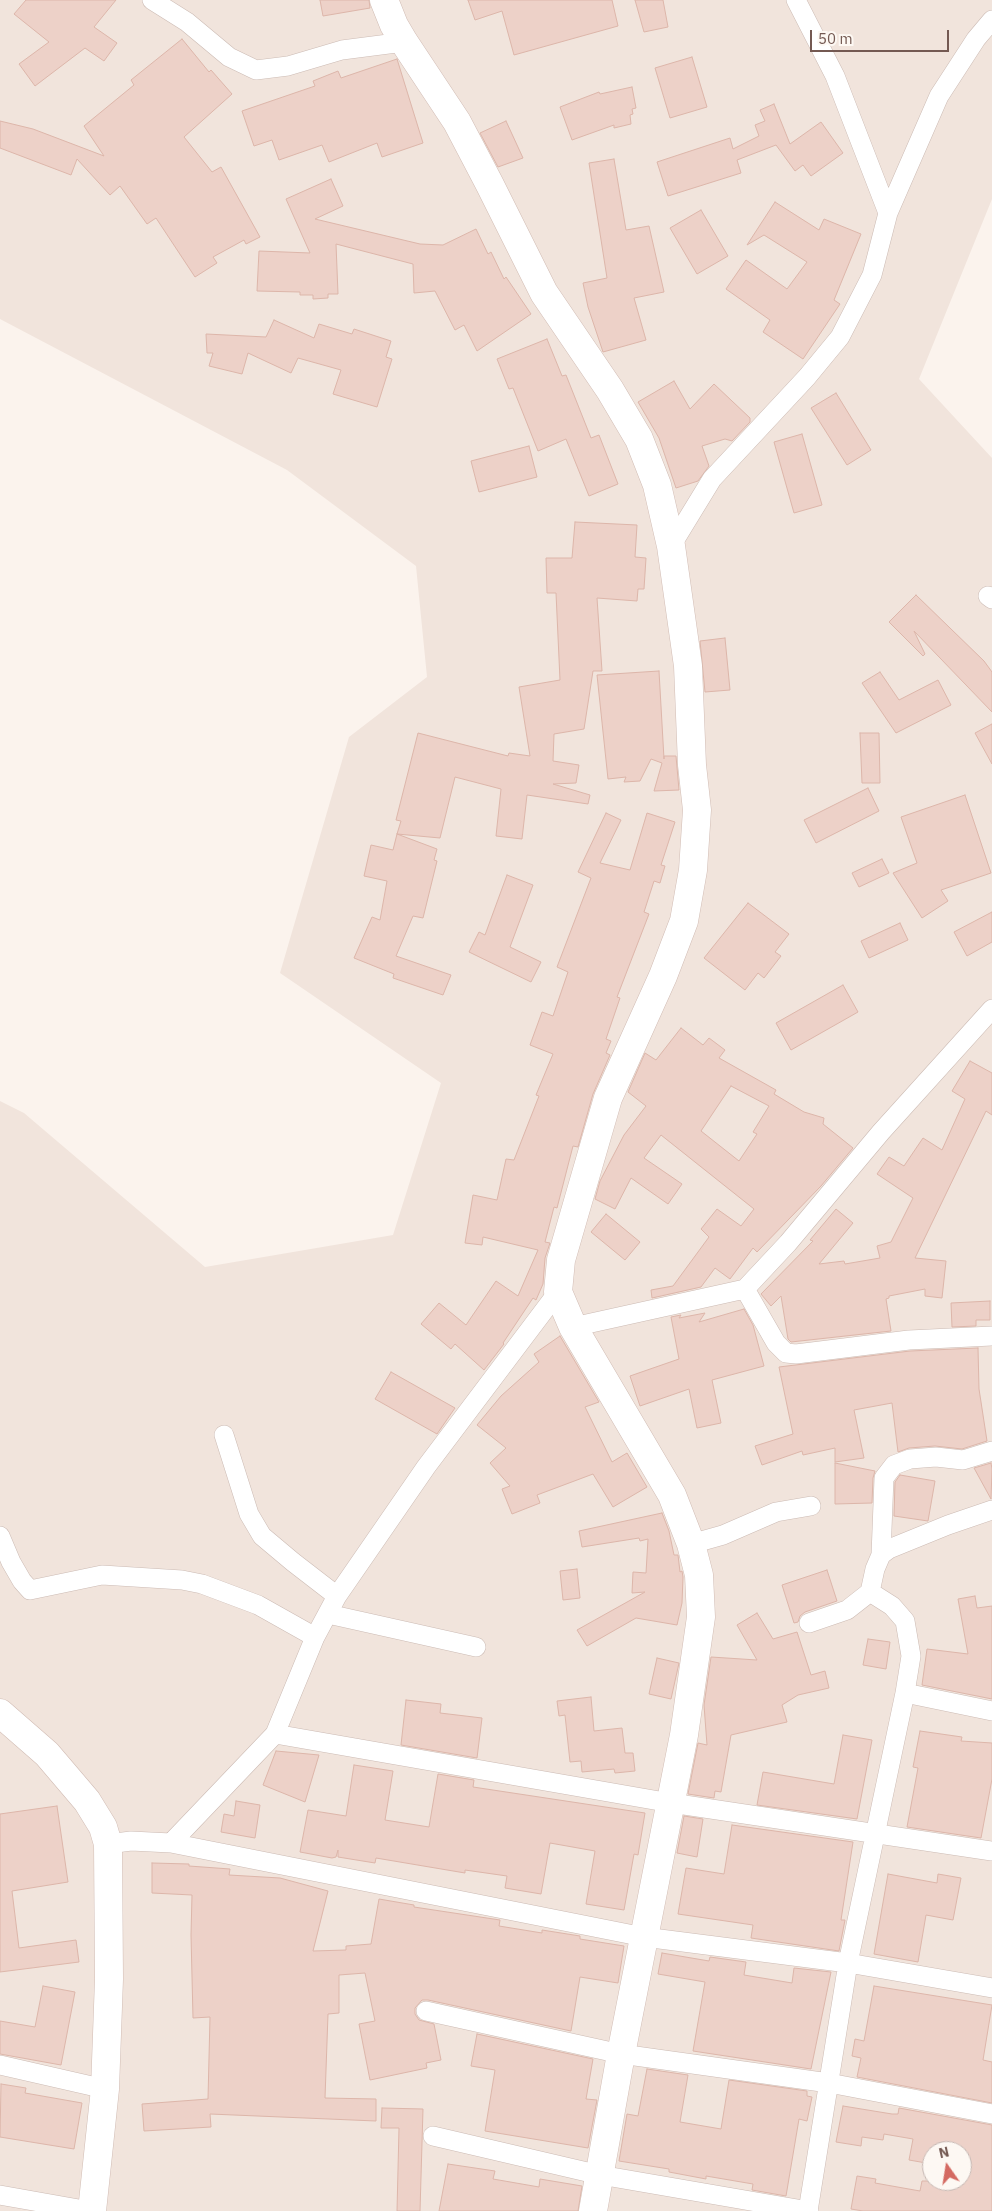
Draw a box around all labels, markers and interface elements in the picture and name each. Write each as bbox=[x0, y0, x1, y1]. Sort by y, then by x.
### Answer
scale bar bbox=[812, 20, 951, 52]
text: 50 m bbox=[818, 29, 853, 48]
north arrow bbox=[922, 2141, 972, 2191]
text: N bbox=[937, 2142, 951, 2162]

